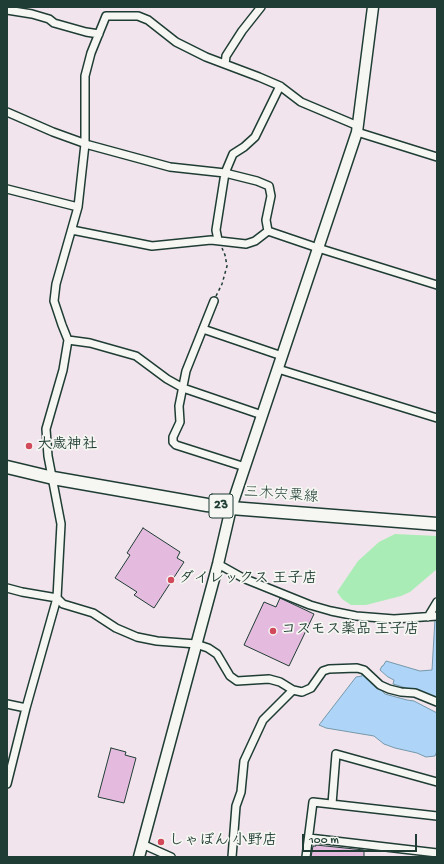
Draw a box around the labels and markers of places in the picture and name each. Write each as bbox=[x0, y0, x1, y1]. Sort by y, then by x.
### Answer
place label: 大歳神社 bbox=[37, 437, 97, 455]
marker: 大歳神社 bbox=[24, 441, 34, 451]
place label: ダイレックス 王子店 bbox=[179, 571, 318, 589]
marker: ダイレックス 王子店 bbox=[166, 575, 176, 585]
place label: コスモス薬品 王子店 bbox=[281, 622, 420, 640]
marker: コスモス薬品 王子店 bbox=[268, 626, 278, 636]
place label: しゃぼん 小野店 bbox=[169, 833, 278, 851]
marker: しゃぼん 小野店 bbox=[156, 837, 166, 847]

